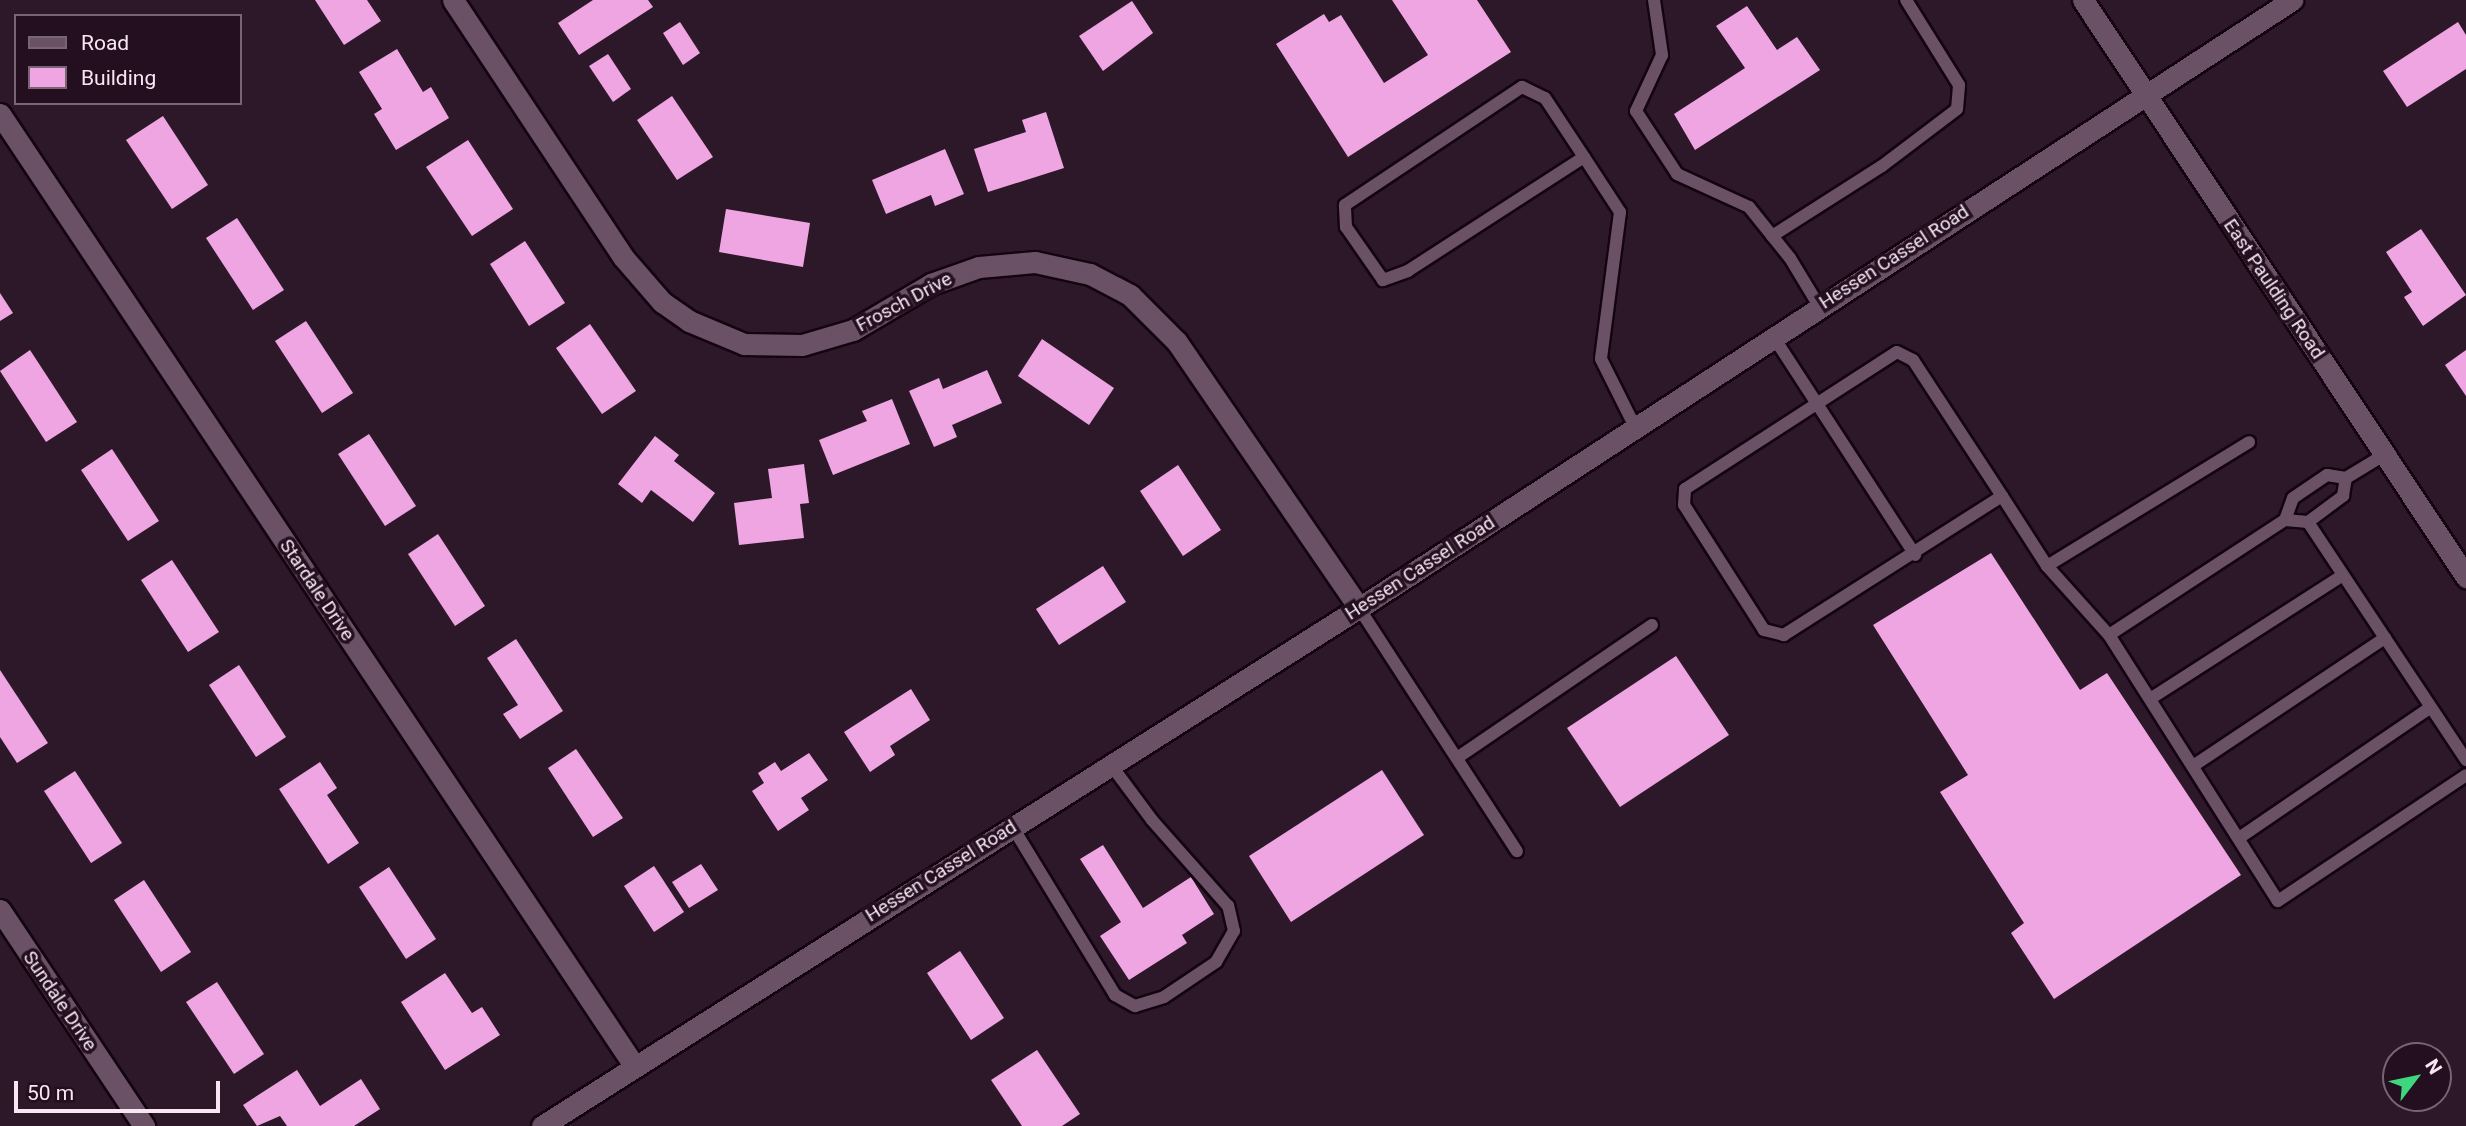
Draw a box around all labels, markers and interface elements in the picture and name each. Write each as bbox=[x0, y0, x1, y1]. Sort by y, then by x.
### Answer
legend bbox=[14, 14, 242, 105]
text: Road bbox=[81, 31, 129, 55]
text: Building bbox=[81, 66, 156, 90]
street label: Hessen Cassel Road bbox=[1815, 200, 1973, 314]
street label: East Paulding Road bbox=[2219, 215, 2329, 363]
street label: Frosch Drive bbox=[852, 267, 956, 337]
street label: Hessen Cassel Road bbox=[1341, 511, 1499, 625]
street label: Stardale Drive bbox=[275, 535, 359, 645]
street label: Hessen Cassel Road bbox=[861, 815, 1021, 927]
street label: Sundale Drive bbox=[18, 947, 102, 1055]
north arrow bbox=[2382, 1042, 2452, 1112]
text: N bbox=[2420, 1055, 2447, 1078]
scale bar bbox=[18, 1066, 224, 1110]
text: 50 m bbox=[27, 1081, 74, 1105]

